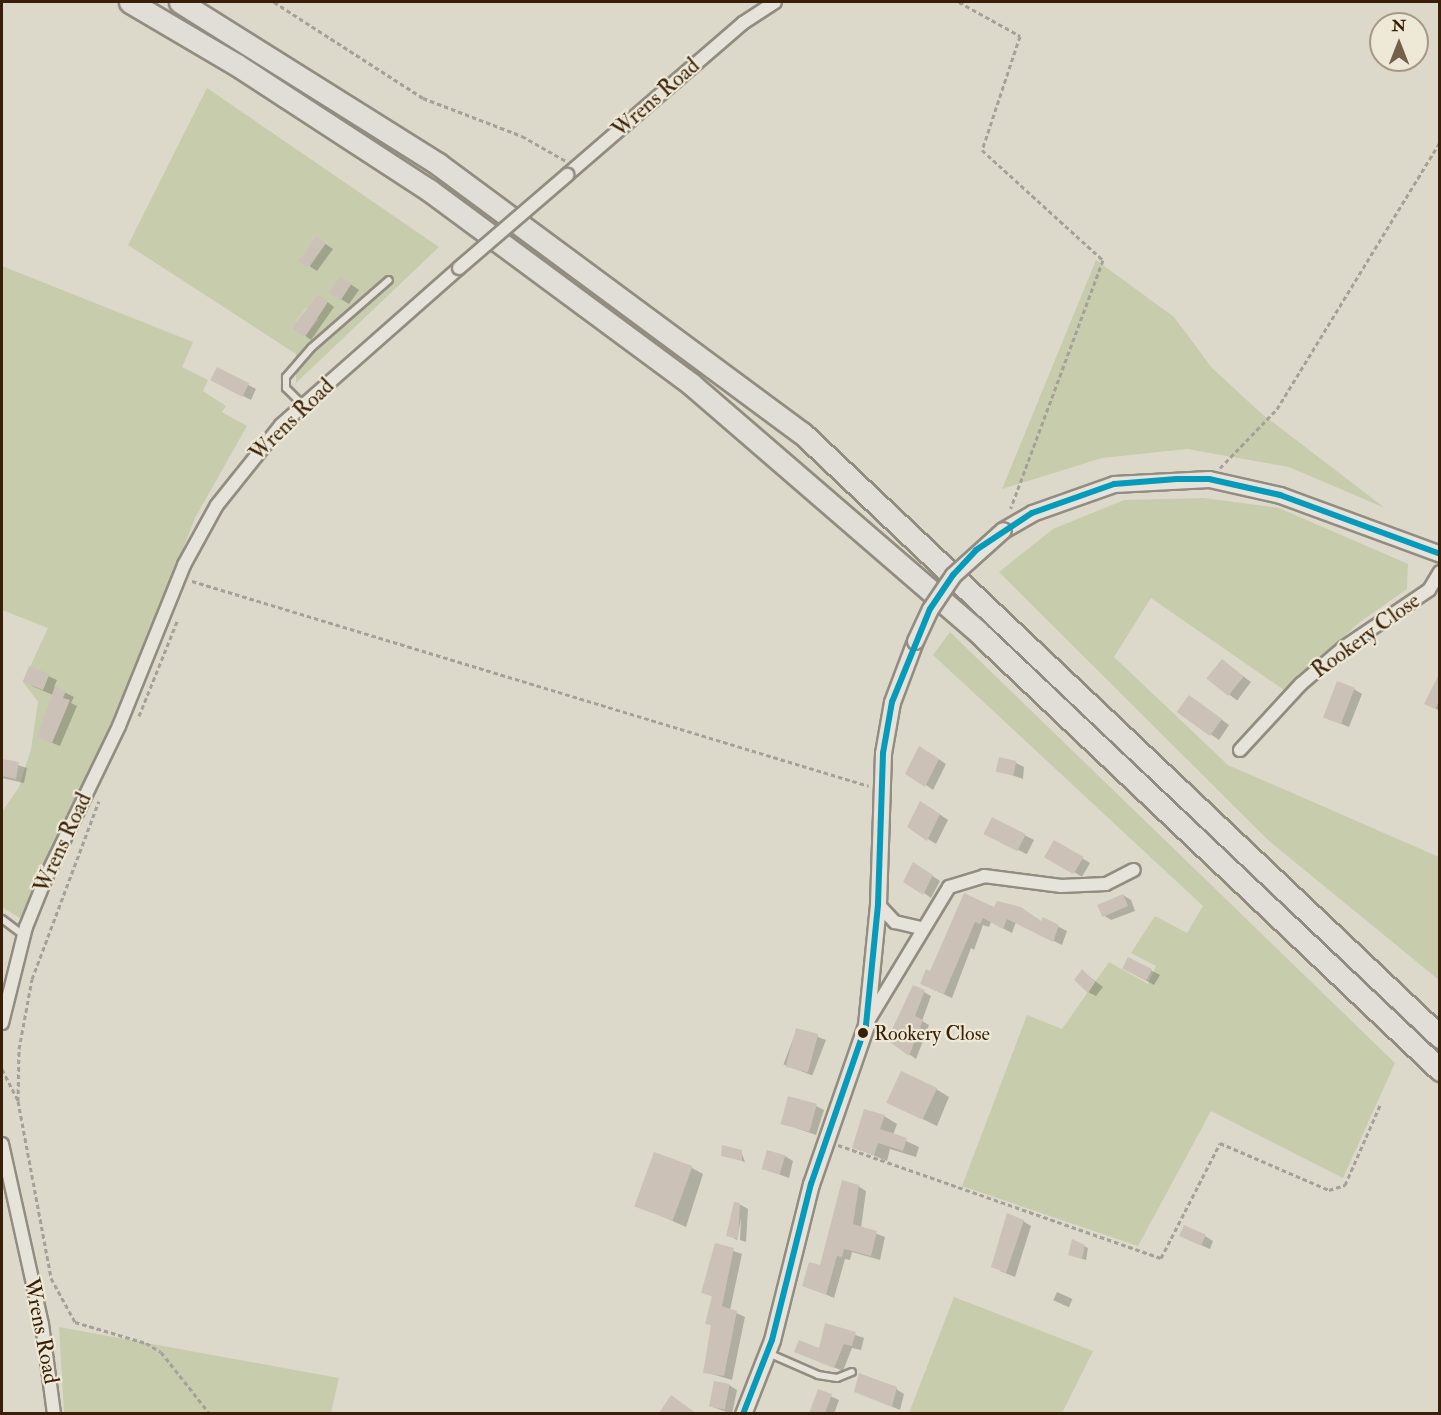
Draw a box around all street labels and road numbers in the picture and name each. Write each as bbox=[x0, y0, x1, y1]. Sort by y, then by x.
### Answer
street label: Wrens Road bbox=[607, 53, 705, 143]
street label: Wrens Road bbox=[244, 373, 340, 467]
street label: Rookery Close bbox=[1307, 588, 1425, 684]
street label: Wrens Road bbox=[28, 789, 98, 897]
street label: Wrens Road bbox=[18, 1276, 64, 1386]

